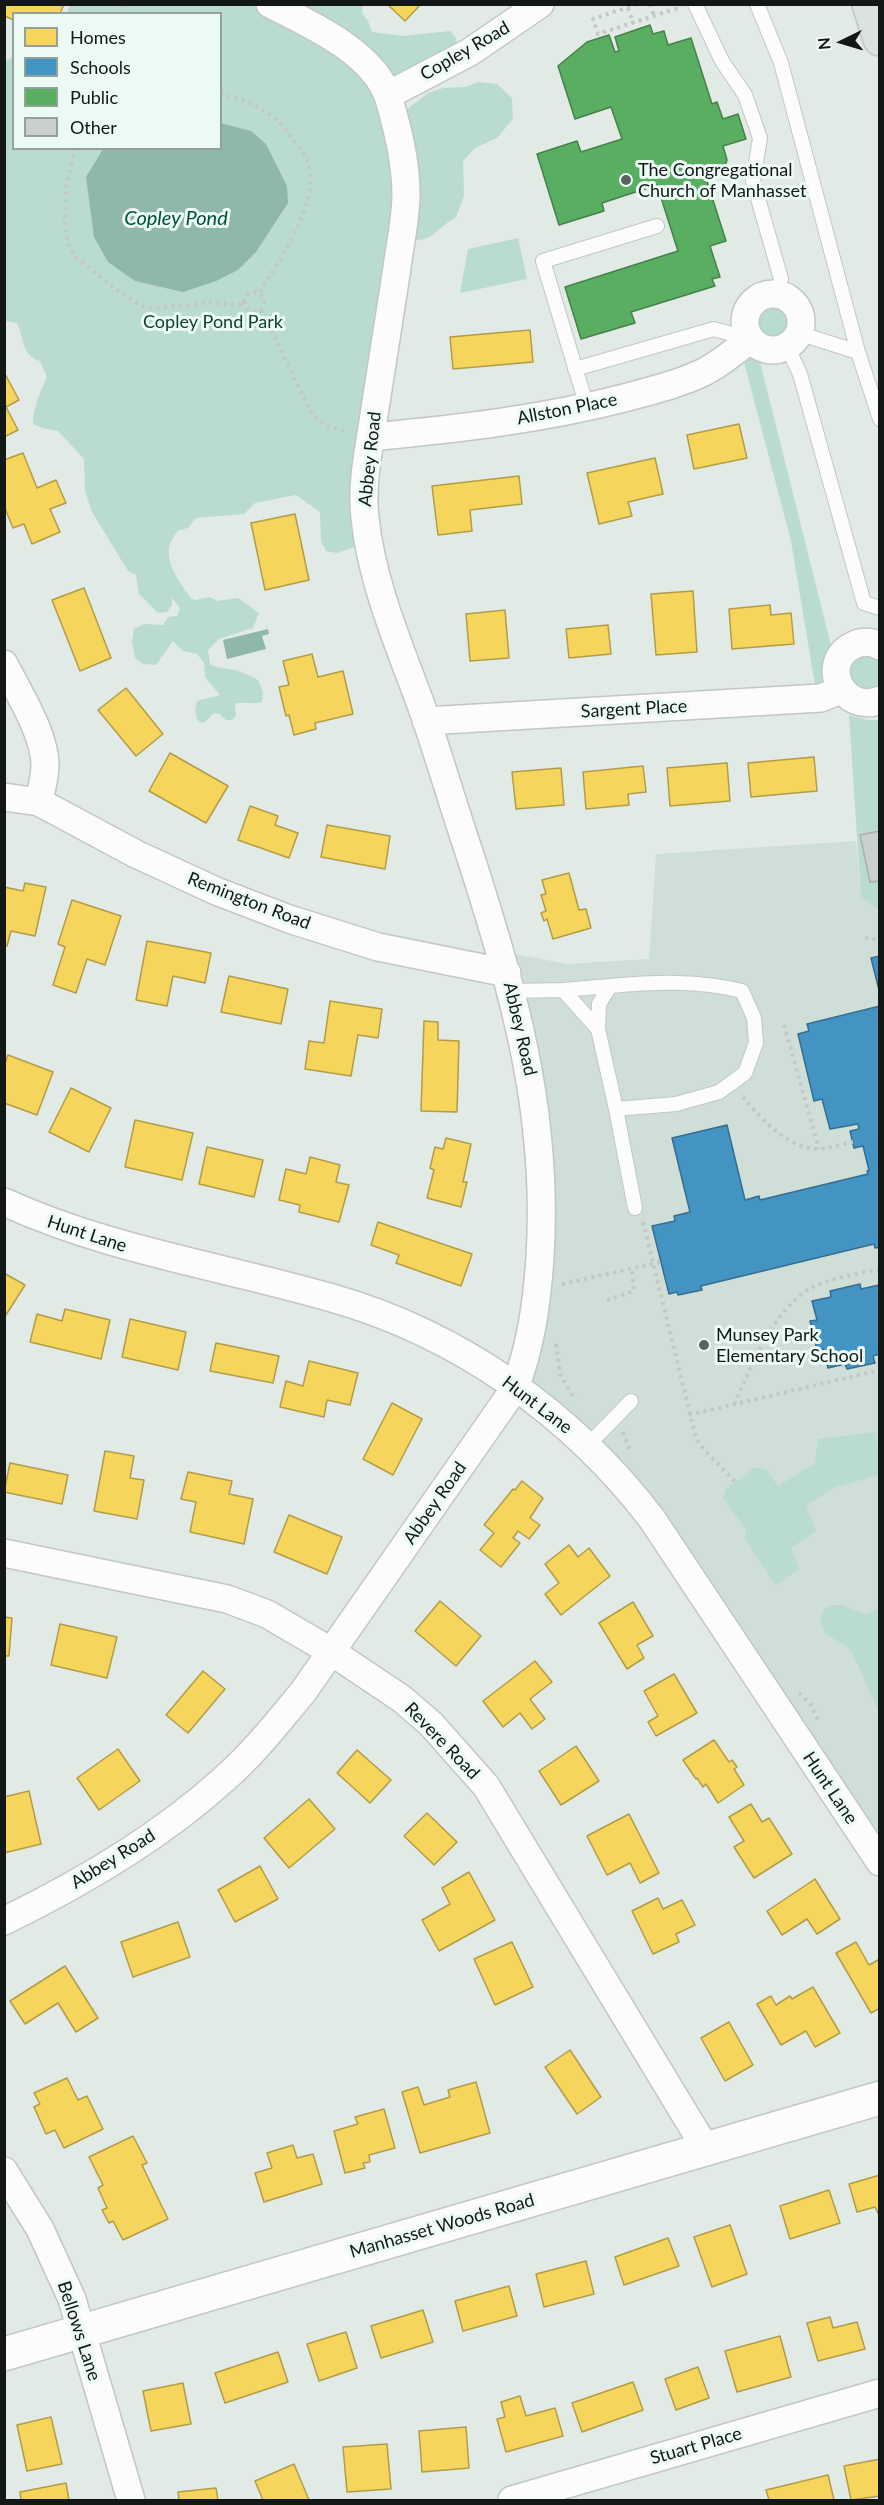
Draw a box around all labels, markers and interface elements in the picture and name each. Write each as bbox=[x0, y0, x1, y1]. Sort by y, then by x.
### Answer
legend bbox=[12, 12, 222, 150]
north arrow bbox=[812, 12, 872, 72]
street label: Copley Road bbox=[417, 17, 513, 85]
text: Homes bbox=[70, 26, 126, 48]
text: N bbox=[814, 37, 834, 51]
text: Schools bbox=[70, 56, 131, 78]
text: Public bbox=[70, 86, 118, 108]
text: Other bbox=[70, 116, 117, 138]
place label: The Congregational Church of Manhasset bbox=[638, 159, 806, 201]
marker: The Congregational Church of Manhasset bbox=[619, 173, 633, 187]
water label: Copley Pond bbox=[124, 207, 228, 231]
park label: Copley Pond Park bbox=[143, 311, 283, 333]
street label: Allston Place bbox=[515, 389, 619, 429]
street label: Abbey Road bbox=[354, 410, 386, 508]
street label: Sargent Place bbox=[580, 695, 688, 723]
street label: Remington Road bbox=[184, 868, 314, 934]
street label: Abbey Road bbox=[499, 980, 541, 1078]
street label: Hunt Lane bbox=[45, 1211, 129, 1257]
place label: Munsey Park Elementary School bbox=[716, 1324, 863, 1366]
marker: Munsey Park Elementary School bbox=[697, 1338, 711, 1352]
street label: Hunt Lane bbox=[498, 1372, 576, 1438]
street label: Abbey Road bbox=[399, 1458, 471, 1548]
street label: Revere Road bbox=[400, 1698, 484, 1784]
street label: Hunt Lane bbox=[798, 1748, 862, 1828]
street label: Abbey Road bbox=[67, 1825, 159, 1893]
street label: Manhasset Woods Road bbox=[347, 2189, 537, 2263]
street label: Bellows Lane bbox=[53, 2278, 105, 2384]
street label: Stuart Place bbox=[648, 2423, 744, 2469]

